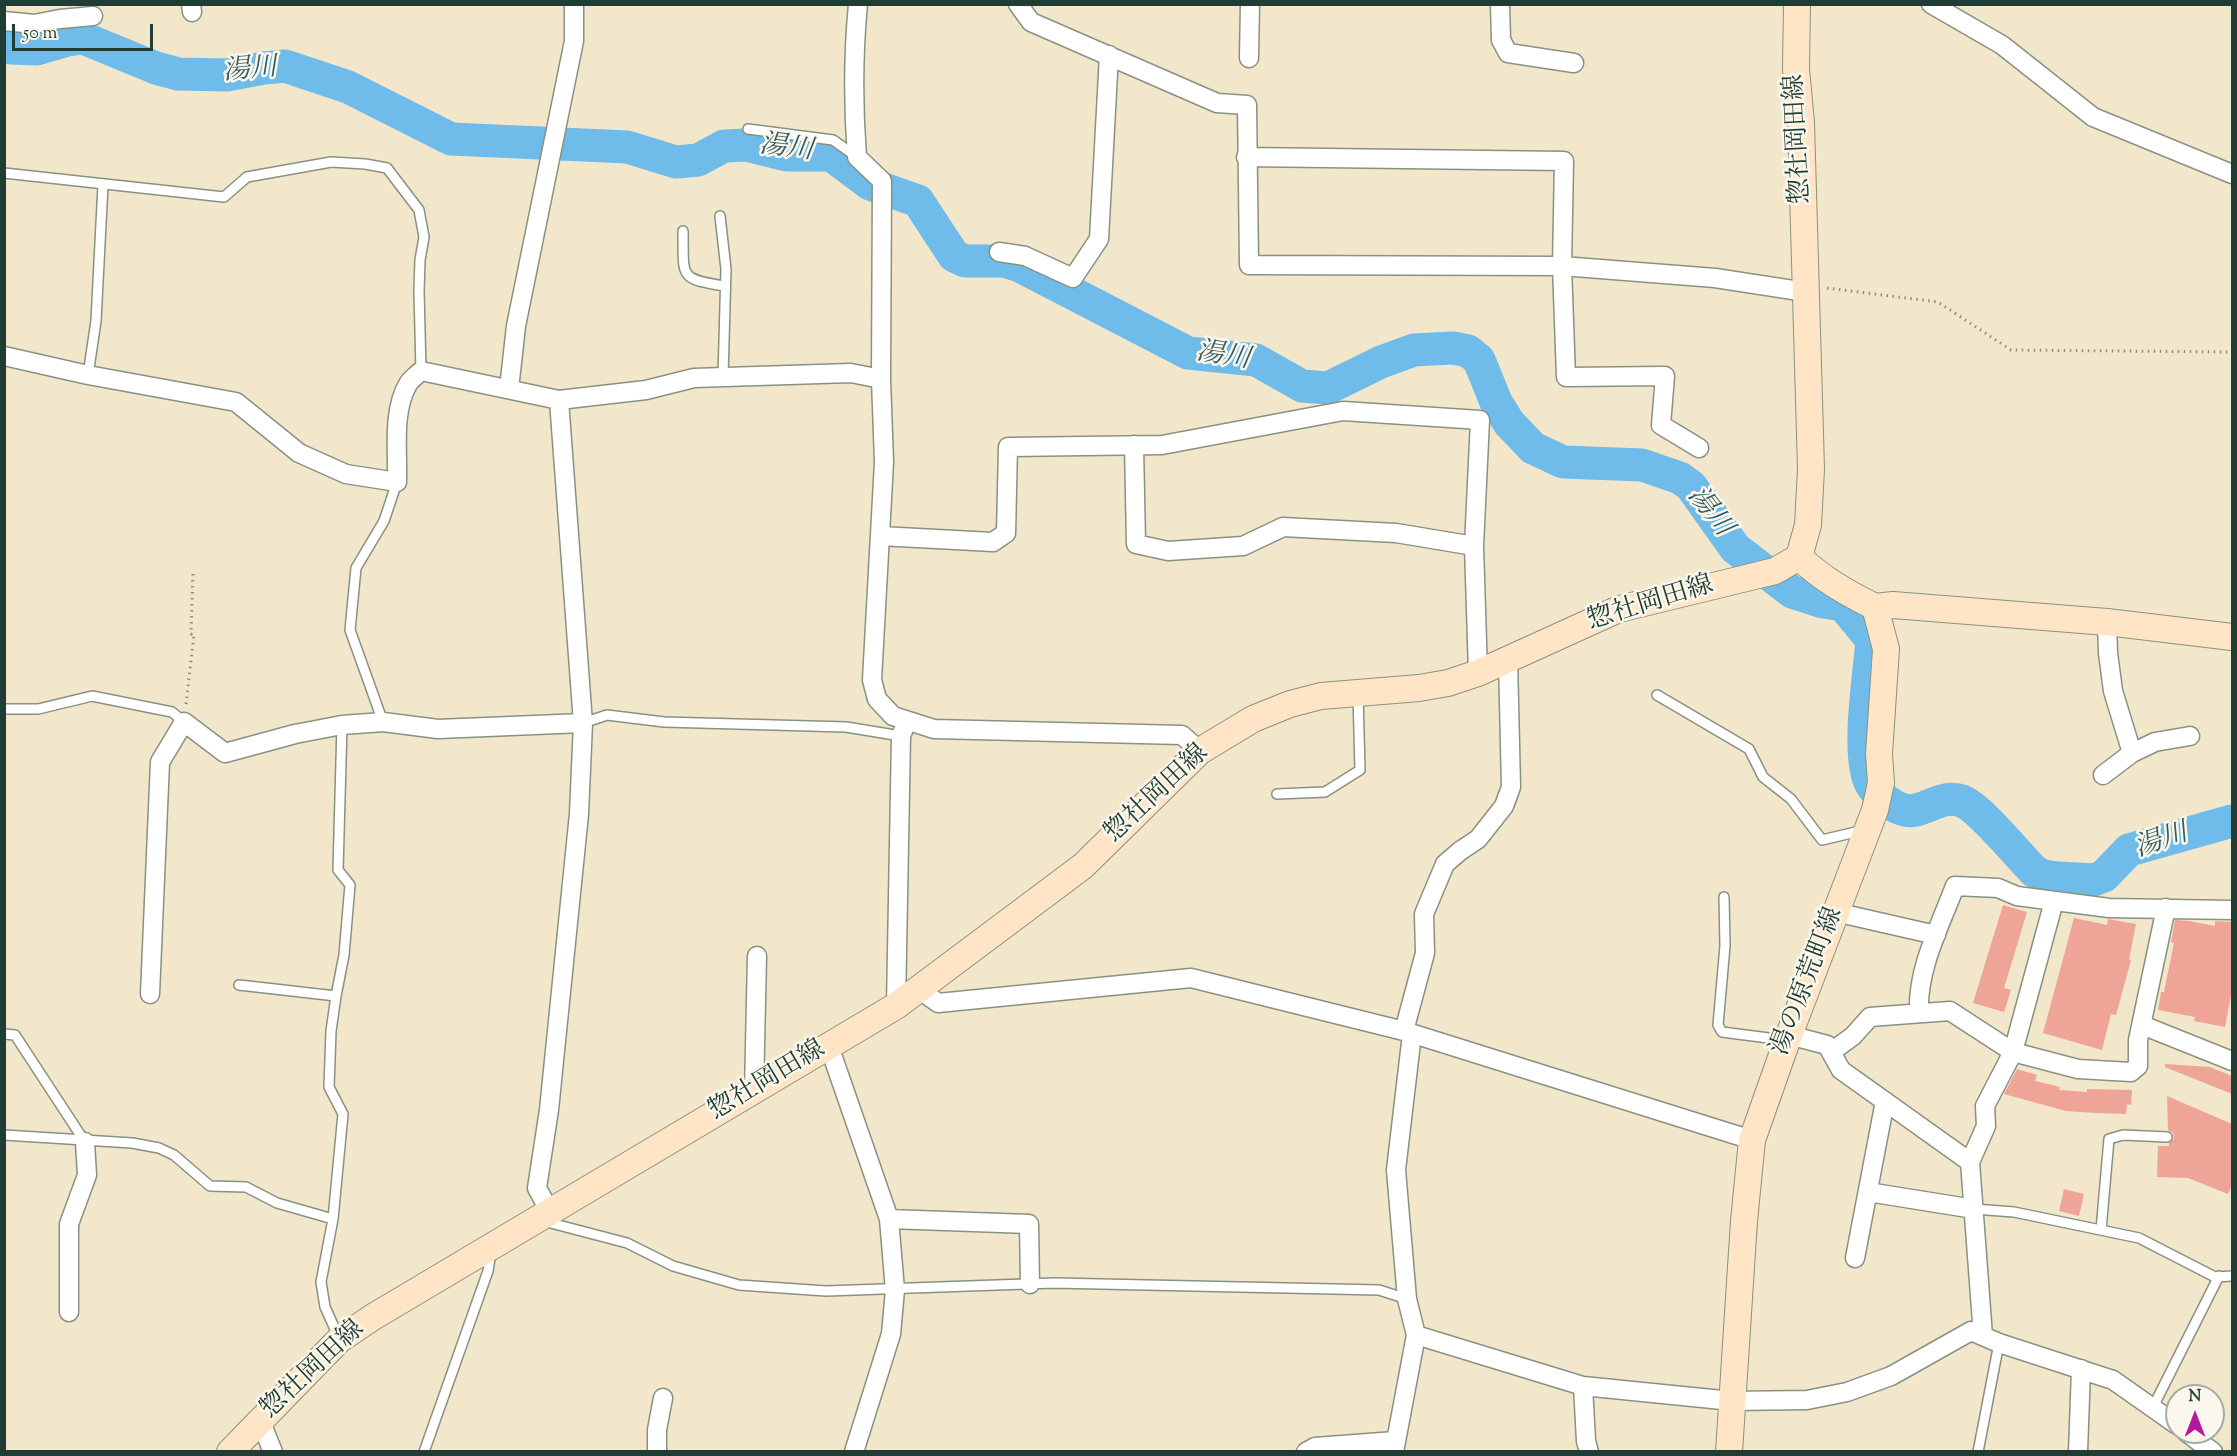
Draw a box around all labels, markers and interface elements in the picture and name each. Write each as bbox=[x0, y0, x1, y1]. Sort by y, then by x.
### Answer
scale bar bbox=[15, 12, 156, 50]
text: 50 m bbox=[23, 21, 57, 47]
water label: 湯川 bbox=[222, 54, 278, 90]
street label: 惣社岡田線 bbox=[1781, 73, 1819, 205]
water label: 湯川 bbox=[757, 131, 815, 169]
water label: 湯川 bbox=[1194, 338, 1252, 378]
water label: 湯川 bbox=[1679, 482, 1737, 544]
street label: 惣社岡田線 bbox=[1584, 571, 1718, 639]
street label: 惣社岡田線 bbox=[1100, 739, 1216, 851]
water label: 湯川 bbox=[2131, 819, 2193, 867]
street label: 湯の原荒町線 bbox=[1766, 904, 1852, 1060]
street label: 惣社岡田線 bbox=[704, 1035, 832, 1129]
street label: 惣社岡田線 bbox=[256, 1315, 372, 1427]
north arrow bbox=[2165, 1384, 2225, 1444]
text: N bbox=[2189, 1386, 2201, 1409]

